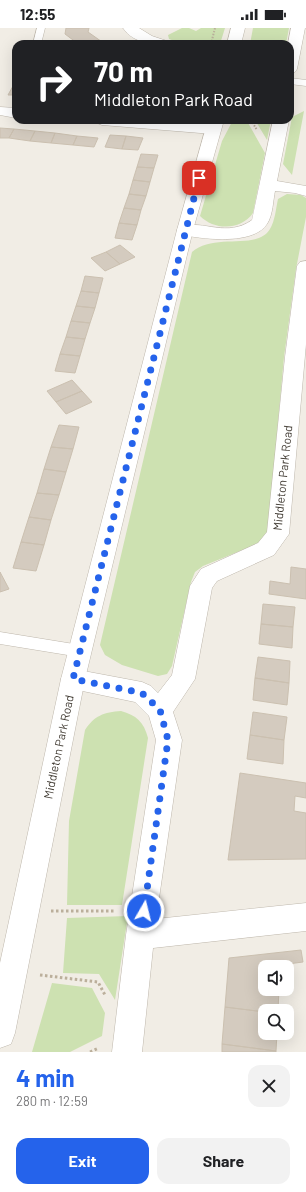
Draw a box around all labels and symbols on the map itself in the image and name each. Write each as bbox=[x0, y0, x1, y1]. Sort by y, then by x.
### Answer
pin bbox=[182, 161, 216, 195]
street label: Middleton Park Road bbox=[270, 424, 295, 531]
street label: Middleton Park Road bbox=[40, 694, 76, 800]
position arrow bbox=[123, 890, 165, 932]

